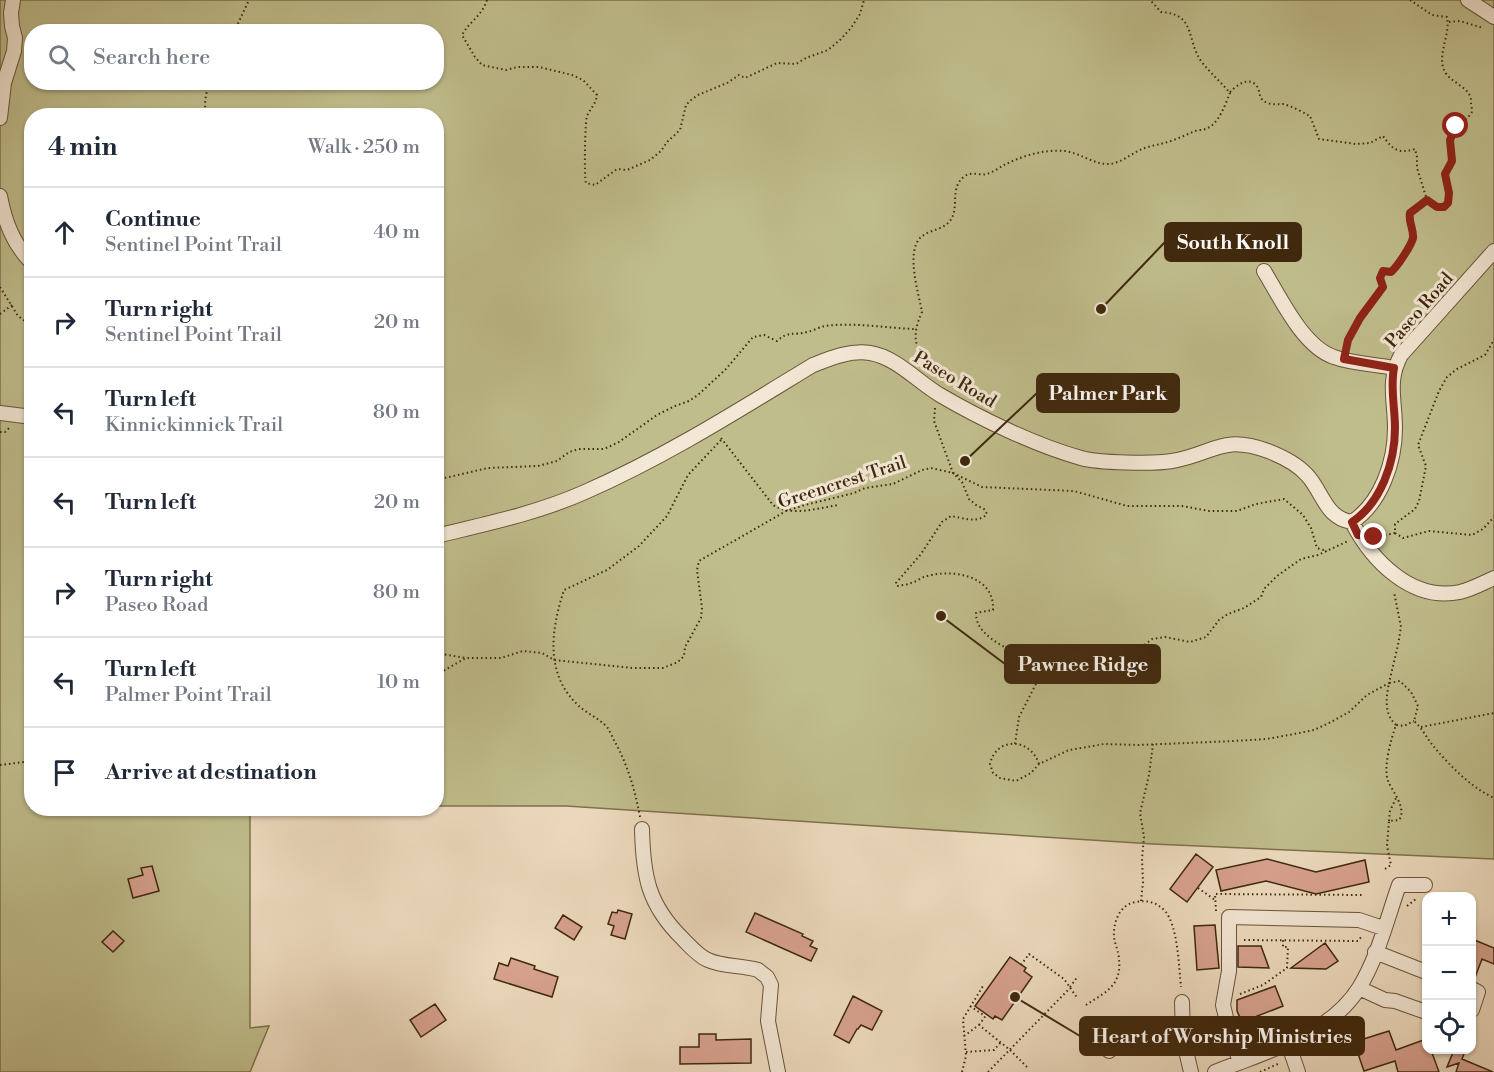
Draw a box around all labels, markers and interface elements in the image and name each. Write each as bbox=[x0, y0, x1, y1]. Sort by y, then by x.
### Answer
search box bbox=[24, 24, 444, 90]
icon: search bbox=[45, 41, 78, 74]
text: Search here bbox=[93, 44, 210, 71]
route start bbox=[1442, 112, 1468, 138]
text: 4 min bbox=[48, 131, 118, 163]
text: Walk · 250 m bbox=[308, 135, 420, 160]
text: Continue bbox=[105, 206, 201, 233]
icon: ahead bbox=[48, 216, 81, 249]
text: 40 m bbox=[373, 220, 420, 245]
callout: South Knoll bbox=[1165, 223, 1301, 261]
text: South Knoll bbox=[1177, 231, 1289, 256]
text: Sentinel Point Trail bbox=[105, 233, 282, 258]
street label: Paseo Road bbox=[1380, 267, 1459, 353]
text: Turn right bbox=[105, 296, 213, 323]
icon: right bbox=[48, 306, 81, 339]
text: 20 m bbox=[374, 310, 420, 335]
text: Sentinel Point Trail bbox=[105, 323, 282, 348]
street label: Paseo Road bbox=[909, 346, 1001, 414]
callout: Palmer Park bbox=[1037, 374, 1179, 412]
text: Palmer Park bbox=[1049, 382, 1168, 407]
text: Turn left bbox=[105, 386, 196, 413]
icon: left bbox=[48, 396, 81, 429]
text: 80 m bbox=[373, 400, 420, 425]
text: Kinnickinnick Trail bbox=[105, 413, 283, 438]
street label: Greencrest Trail bbox=[775, 451, 910, 514]
icon: left bbox=[48, 486, 81, 519]
text: Turn left bbox=[105, 489, 196, 516]
text: 20 m bbox=[374, 490, 420, 515]
route end bbox=[1360, 523, 1386, 549]
text: Turn right bbox=[105, 566, 213, 593]
icon: right bbox=[48, 576, 81, 609]
text: 80 m bbox=[373, 580, 420, 605]
text: Paseo Road bbox=[105, 593, 208, 618]
callout: Pawnee Ridge bbox=[1005, 645, 1160, 683]
text: Pawnee Ridge bbox=[1018, 653, 1149, 678]
text: Turn left bbox=[105, 656, 196, 683]
icon: left bbox=[48, 666, 81, 699]
text: 10 m bbox=[377, 670, 420, 695]
text: Palmer Point Trail bbox=[105, 683, 272, 708]
icon: arrive bbox=[48, 756, 81, 789]
text: Arrive at destination bbox=[105, 759, 317, 786]
map controls bbox=[1422, 892, 1476, 1054]
button: + bbox=[1422, 892, 1476, 946]
button: − bbox=[1422, 946, 1476, 1000]
button: locate bbox=[1422, 1000, 1476, 1054]
callout: Heart of Worship Ministries bbox=[1080, 1017, 1364, 1055]
text: Heart of Worship Ministries bbox=[1092, 1025, 1352, 1050]

